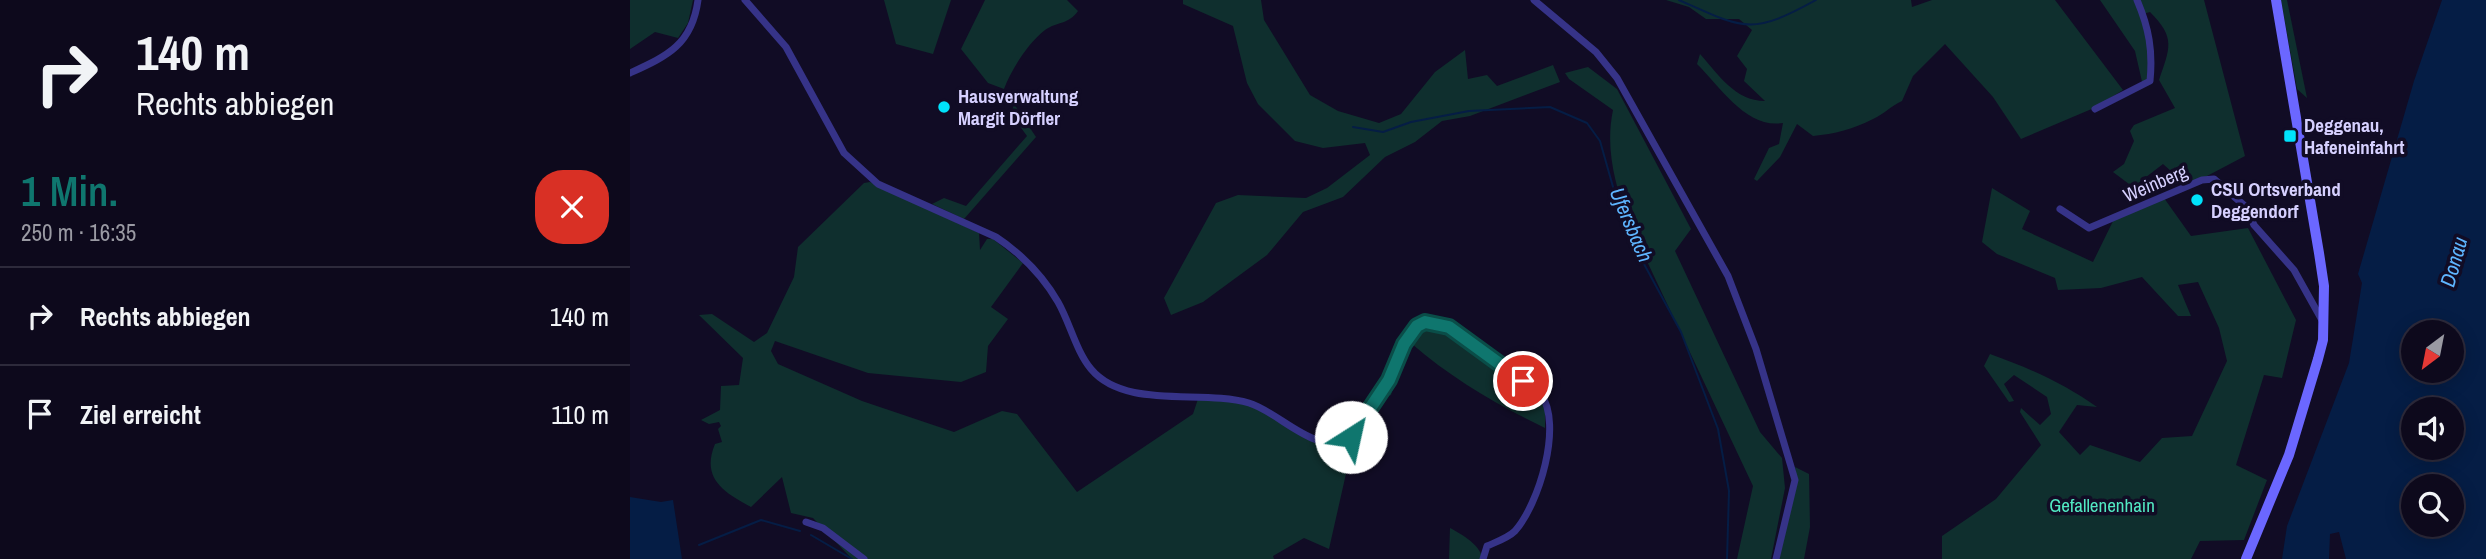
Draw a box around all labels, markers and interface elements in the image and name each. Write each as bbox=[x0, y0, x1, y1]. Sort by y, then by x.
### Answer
text: 140 m bbox=[136, 19, 250, 85]
icon: right bbox=[21, 28, 112, 119]
text: Rechts abbiegen bbox=[136, 82, 334, 125]
place label: Hausverwaltung Margit Dörfler bbox=[958, 83, 1079, 131]
marker: Hausverwaltung Margit Dörfler bbox=[936, 99, 952, 115]
place label: Deggenau, Hafeneinfahrt bbox=[2304, 112, 2404, 160]
marker: Deggenau, Hafeneinfahrt bbox=[2282, 128, 2298, 144]
street label: Weinberg bbox=[2119, 158, 2191, 208]
text: 1 Min. bbox=[21, 163, 118, 219]
button: close bbox=[535, 170, 609, 244]
place label: CSU Ortsverband Deggendorf bbox=[2211, 176, 2341, 224]
water label: Ufersbach bbox=[1603, 183, 1660, 267]
marker: CSU Ortsverband Deggendorf bbox=[2189, 192, 2205, 208]
text: 250 m · 16:35 bbox=[21, 217, 136, 248]
water label: Donau bbox=[2433, 233, 2475, 290]
icon: right bbox=[21, 297, 59, 335]
text: Rechts abbiegen bbox=[80, 299, 251, 334]
text: 140 m bbox=[550, 299, 609, 334]
north arrow bbox=[2401, 320, 2464, 383]
map controls bbox=[2401, 320, 2464, 537]
pin bbox=[1493, 351, 1553, 411]
icon: arrive bbox=[1504, 362, 1542, 400]
icon: arrive bbox=[21, 395, 59, 433]
text: Ziel erreicht bbox=[80, 397, 201, 432]
text: 110 m bbox=[551, 397, 609, 432]
button: sound bbox=[2401, 397, 2464, 460]
position arrow bbox=[1314, 400, 1388, 474]
button: search bbox=[2401, 474, 2464, 537]
park label: Gefallenenhain bbox=[2049, 492, 2155, 518]

